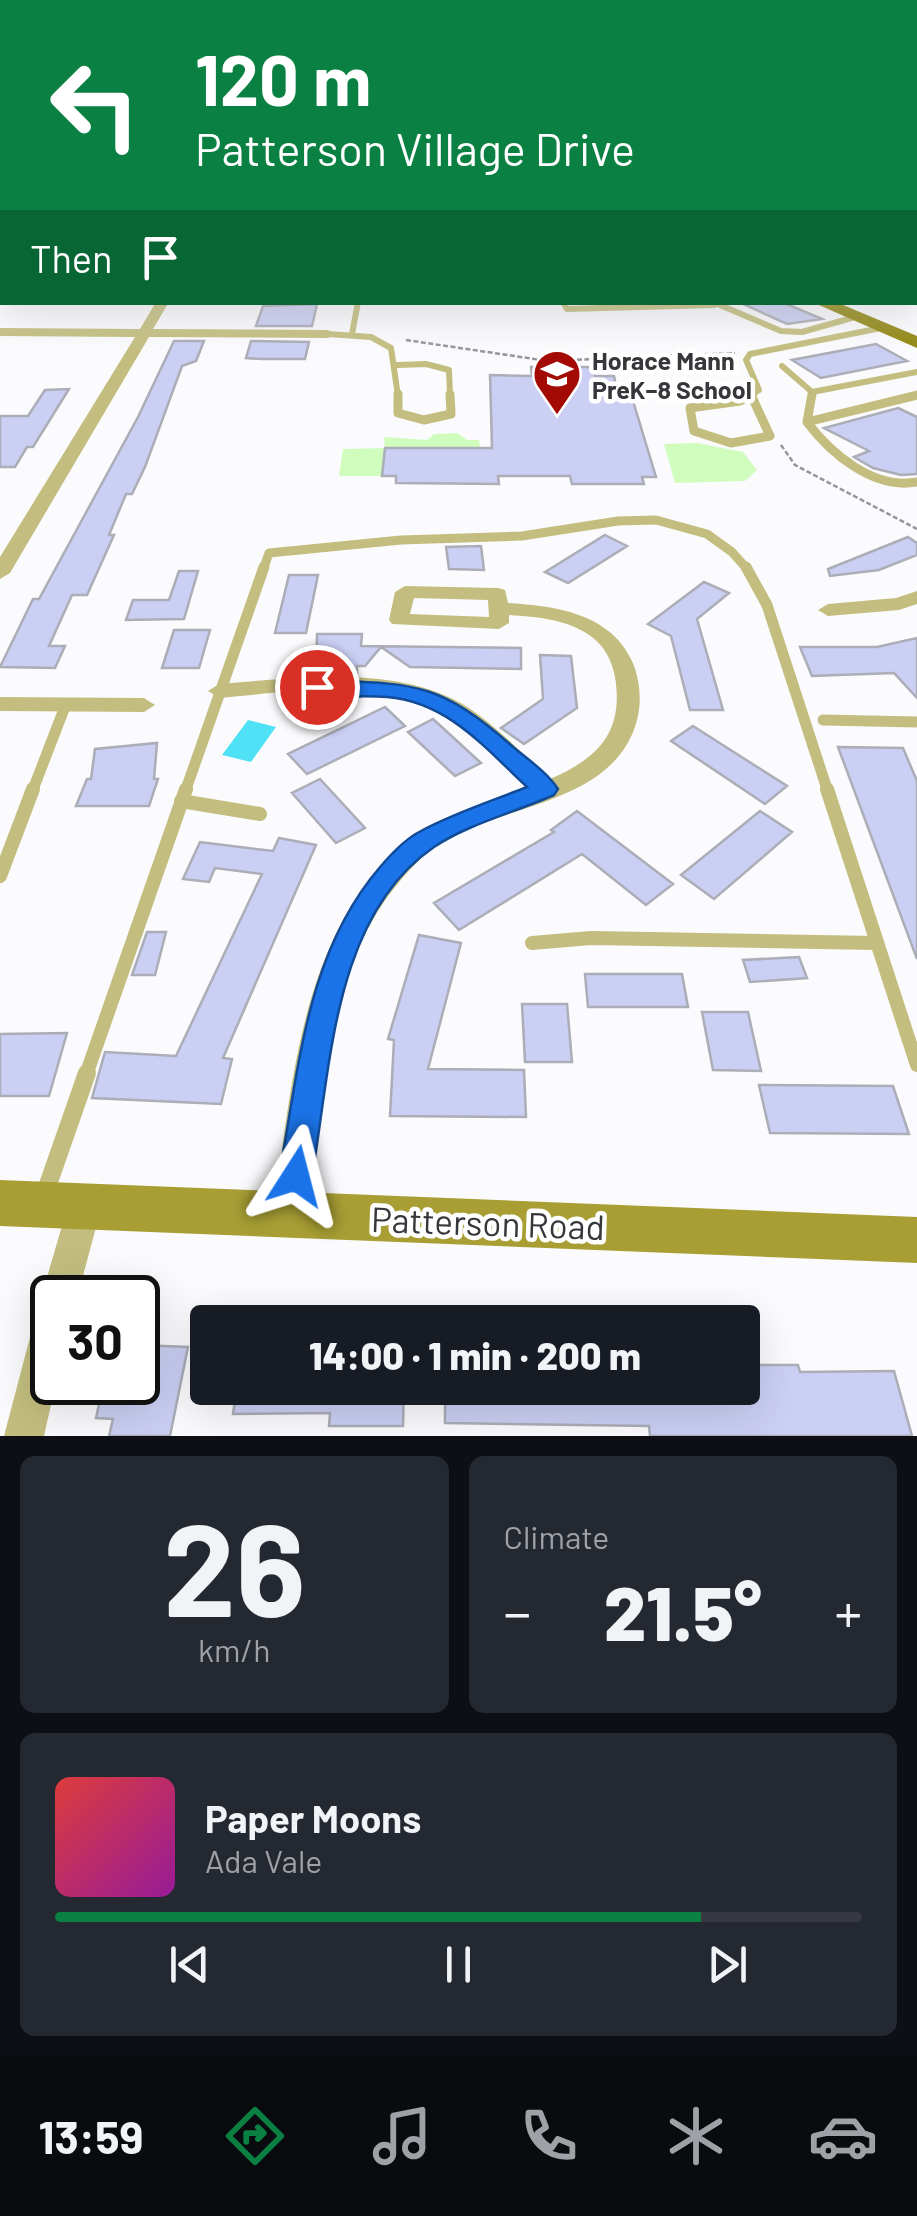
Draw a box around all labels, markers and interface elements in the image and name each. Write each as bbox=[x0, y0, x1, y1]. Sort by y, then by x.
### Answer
text: 120 m bbox=[195, 36, 371, 120]
icon: left bbox=[30, 40, 160, 170]
text: Patterson Village Drive bbox=[195, 121, 635, 175]
icon: arrive bbox=[133, 230, 188, 285]
text: Then bbox=[30, 235, 113, 281]
place label: Horace Mann PreK–8 School bbox=[592, 345, 752, 404]
school or university icon: Horace Mann PreK–8 School bbox=[531, 348, 583, 416]
pin bbox=[275, 645, 360, 730]
icon: arrive bbox=[290, 660, 345, 715]
position arrow bbox=[244, 1124, 348, 1228]
street label: Patterson Road bbox=[370, 1197, 606, 1247]
speed limit sign: 30 bbox=[30, 1275, 160, 1405]
text: 14:00 · 1 min · 200 m bbox=[309, 1332, 641, 1378]
text: 26 bbox=[163, 1487, 306, 1643]
text: Climate bbox=[504, 1517, 609, 1555]
text: 21.5° bbox=[604, 1566, 762, 1656]
text: − bbox=[504, 1578, 531, 1644]
text: + bbox=[834, 1578, 862, 1644]
text: km/h bbox=[198, 1630, 270, 1668]
text: Paper Moons bbox=[205, 1795, 421, 1841]
text: Ada Vale bbox=[205, 1841, 322, 1879]
icon: previous bbox=[162, 1937, 217, 1992]
icon: pause bbox=[431, 1937, 486, 1992]
icon: next bbox=[700, 1937, 755, 1992]
icon: directions bbox=[220, 2101, 290, 2171]
icon: music bbox=[367, 2101, 437, 2171]
icon: phone bbox=[514, 2101, 584, 2171]
icon: climate bbox=[661, 2101, 731, 2171]
icon: car bbox=[808, 2101, 878, 2171]
text: 13:59 bbox=[39, 2109, 143, 2163]

